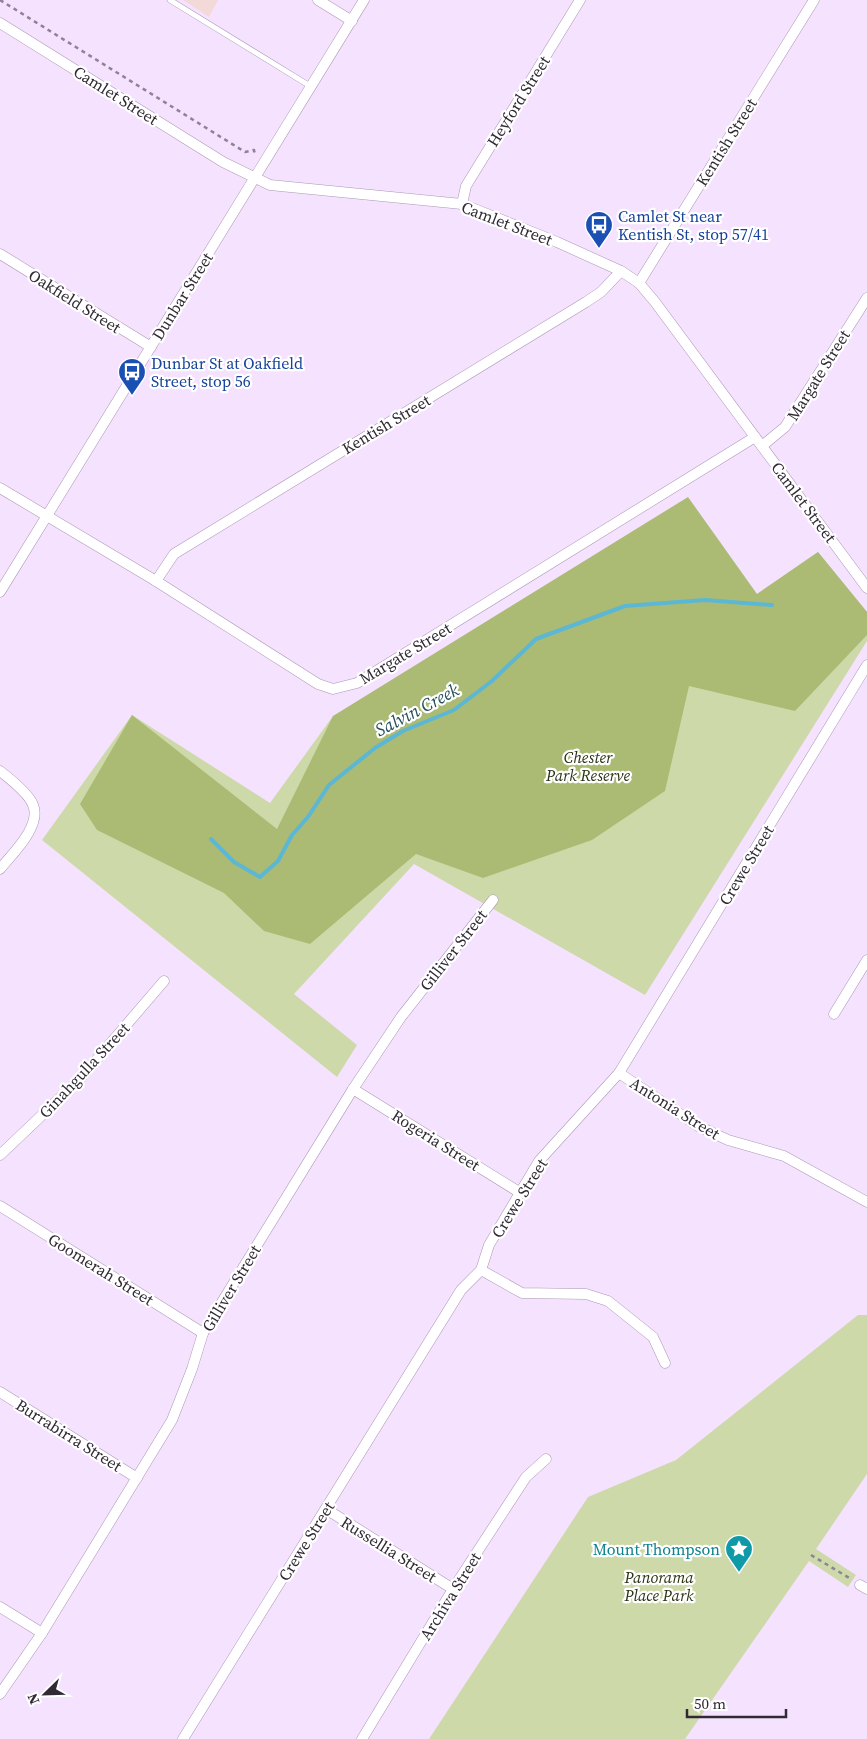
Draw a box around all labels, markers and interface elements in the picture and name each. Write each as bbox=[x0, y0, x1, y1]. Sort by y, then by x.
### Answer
street label: Heyford Street bbox=[481, 51, 555, 151]
street label: Camlet Street bbox=[70, 60, 163, 130]
street label: Kentish Street bbox=[690, 93, 762, 190]
street label: Camlet Street bbox=[458, 196, 556, 251]
place label: Camlet St near Kentish St, stop 57/41 bbox=[618, 205, 769, 245]
bus stop icon: Camlet St near Kentish St, stop 57/41 bbox=[584, 210, 614, 249]
street label: Dunbar Street bbox=[146, 247, 218, 344]
street label: Oakfield Street bbox=[25, 264, 126, 339]
street label: Margate Street bbox=[781, 325, 855, 425]
place label: Dunbar St at Oakfield Street, stop 56 bbox=[151, 352, 303, 392]
bus stop icon: Dunbar St at Oakfield Street, stop 56 bbox=[117, 357, 147, 396]
street label: Kentish Street bbox=[338, 389, 435, 459]
street label: Camlet Street bbox=[766, 457, 842, 548]
street label: Margate Street bbox=[355, 617, 456, 689]
water label: Salvin Creek bbox=[370, 677, 464, 742]
park label: Chester Park Reserve bbox=[545, 746, 630, 786]
street label: Crewe Street bbox=[713, 820, 779, 909]
street label: Gilliver Street bbox=[414, 904, 492, 995]
street label: Ginahgulla Street bbox=[34, 1017, 135, 1123]
street label: Antonia Street bbox=[626, 1072, 725, 1145]
street label: Rogeria Street bbox=[388, 1104, 485, 1176]
street label: Crewe Street bbox=[486, 1153, 553, 1242]
street label: Goomerah Street bbox=[44, 1228, 159, 1311]
street label: Gilliver Street bbox=[196, 1240, 266, 1335]
street label: Burrabirra Street bbox=[12, 1394, 127, 1477]
street label: Crewe Street bbox=[273, 1496, 340, 1585]
street label: Russellia Street bbox=[337, 1511, 442, 1588]
place icon: Mount Thompson bbox=[724, 1534, 754, 1573]
place label: Mount Thompson bbox=[593, 1538, 720, 1560]
street label: Archiva Street bbox=[414, 1547, 486, 1644]
park label: Panorama Place Park bbox=[623, 1566, 694, 1606]
north arrow bbox=[20, 1669, 70, 1719]
scale bar bbox=[687, 1686, 786, 1718]
text: N bbox=[22, 1690, 44, 1708]
text: 50 m bbox=[694, 1693, 726, 1714]

